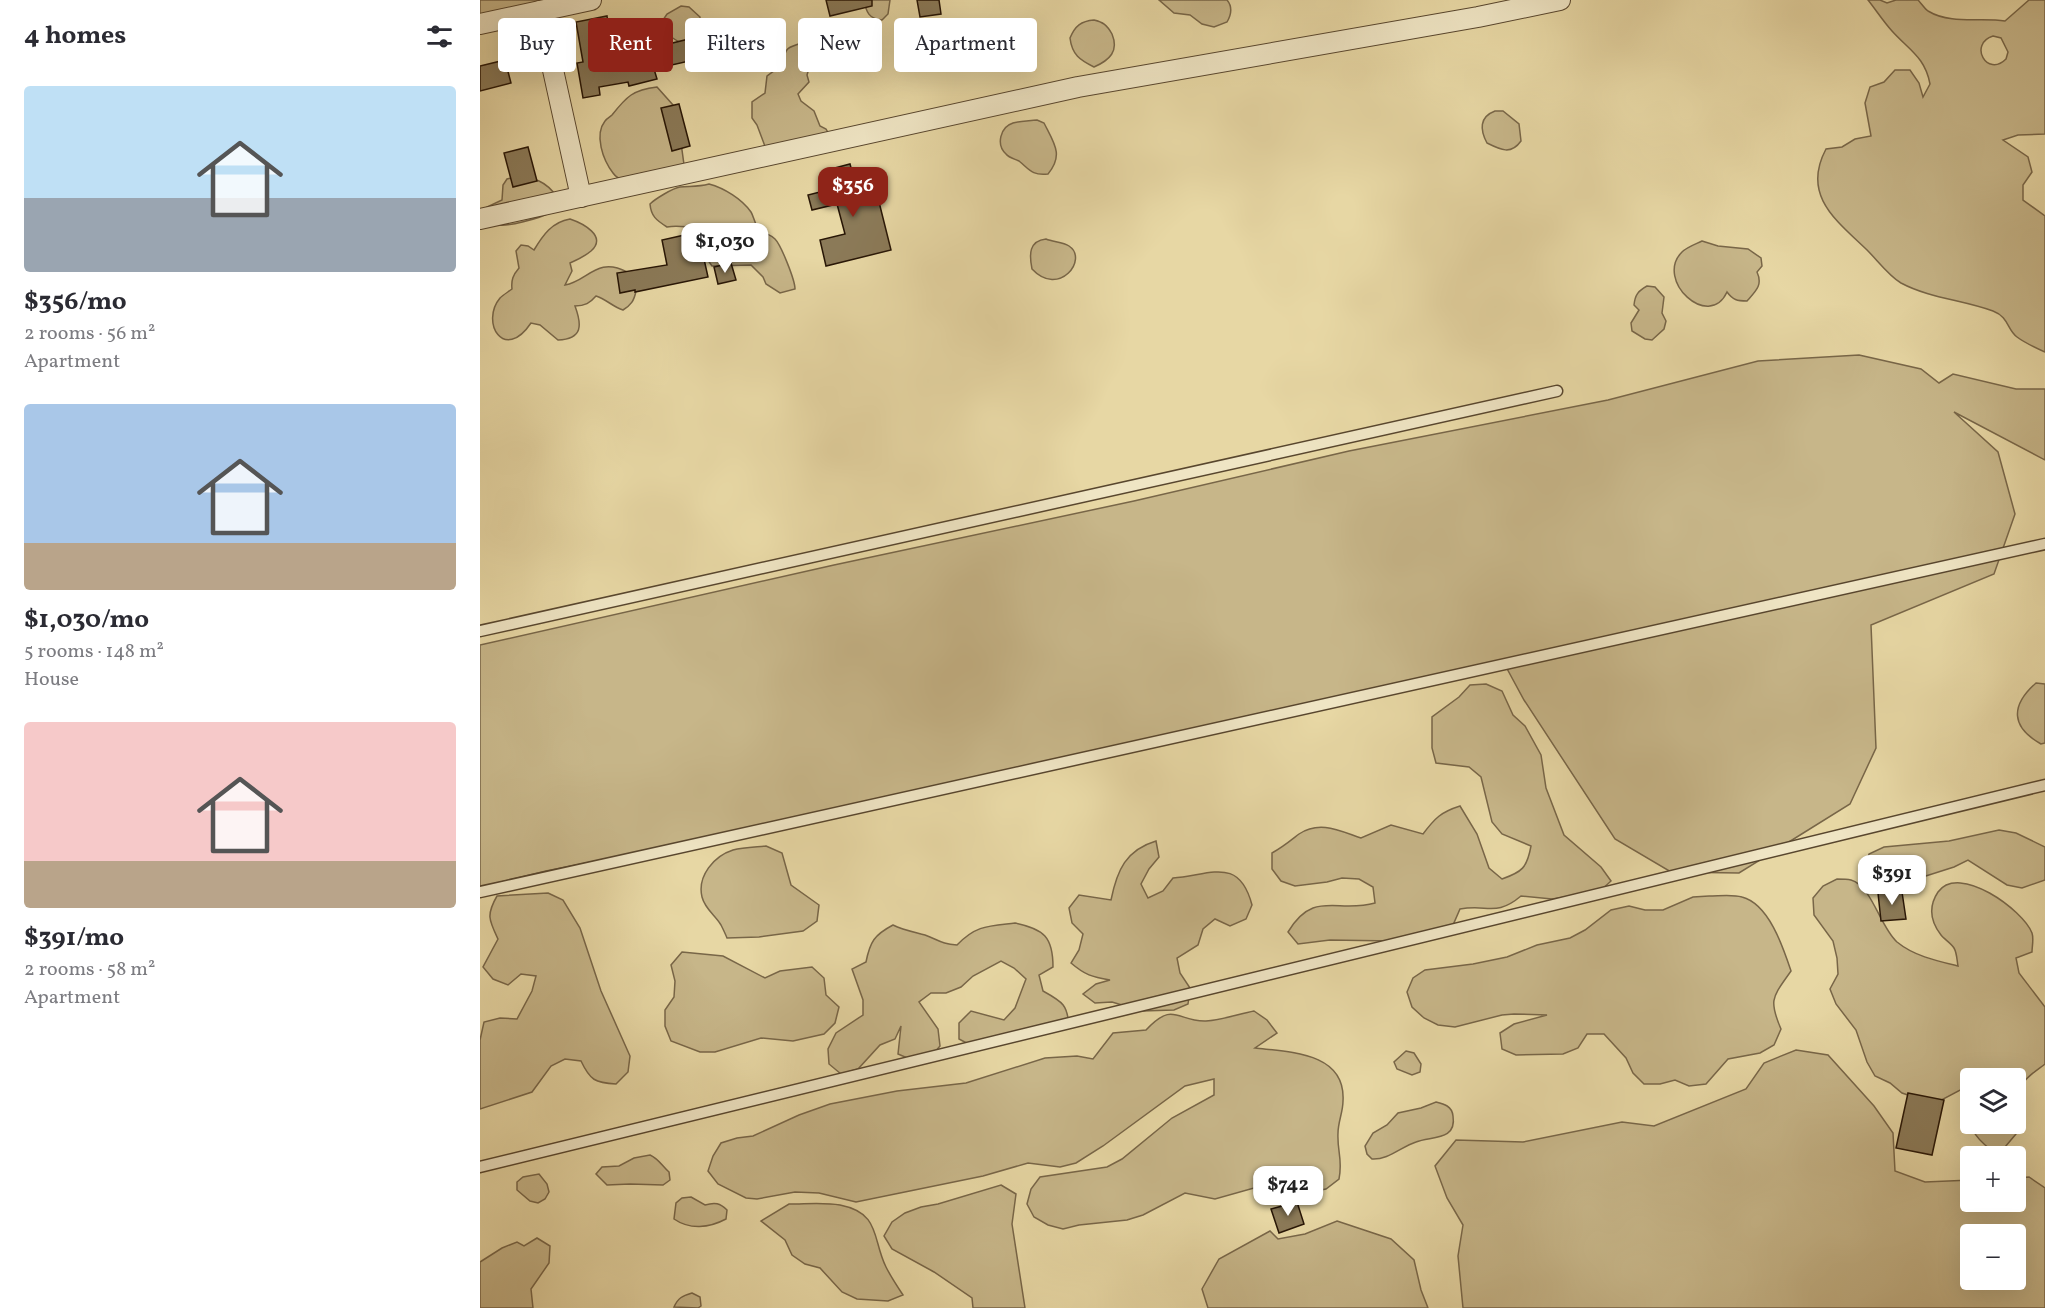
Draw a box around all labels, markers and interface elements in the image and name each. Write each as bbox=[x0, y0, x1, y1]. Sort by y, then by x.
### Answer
text: 4 homes bbox=[24, 18, 126, 54]
chip: Buy bbox=[498, 18, 576, 72]
chip: Rent bbox=[588, 18, 673, 72]
chip: Filters bbox=[685, 18, 786, 72]
chip: New bbox=[798, 18, 882, 72]
chip: Apartment bbox=[894, 18, 1037, 72]
icon: filters bbox=[423, 20, 456, 53]
icon: home bbox=[186, 125, 294, 233]
pin: $356 bbox=[817, 167, 889, 218]
text: $356 bbox=[832, 172, 874, 200]
pin: $1,030 bbox=[676, 223, 774, 274]
text: $1,030 bbox=[695, 228, 755, 256]
text: $356/mo bbox=[24, 284, 127, 320]
text: 2 rooms · 56 m² bbox=[24, 320, 155, 348]
text: Apartment bbox=[24, 348, 120, 376]
icon: home bbox=[186, 443, 294, 551]
text: $1,030/mo bbox=[24, 602, 149, 638]
text: 5 rooms · 148 m² bbox=[24, 638, 164, 666]
text: House bbox=[24, 666, 79, 694]
icon: home bbox=[186, 761, 294, 869]
pin: $391 bbox=[1856, 855, 1928, 906]
text: $391 bbox=[1872, 860, 1912, 888]
text: $391/mo bbox=[24, 920, 124, 956]
text: 2 rooms · 58 m² bbox=[24, 956, 155, 984]
text: Apartment bbox=[24, 984, 120, 1012]
map controls bbox=[1960, 1068, 2026, 1290]
button: layers bbox=[1960, 1068, 2026, 1134]
button: + bbox=[1960, 1146, 2026, 1212]
pin: $742 bbox=[1252, 1166, 1324, 1217]
text: $742 bbox=[1267, 1171, 1309, 1199]
button: − bbox=[1960, 1224, 2026, 1290]

